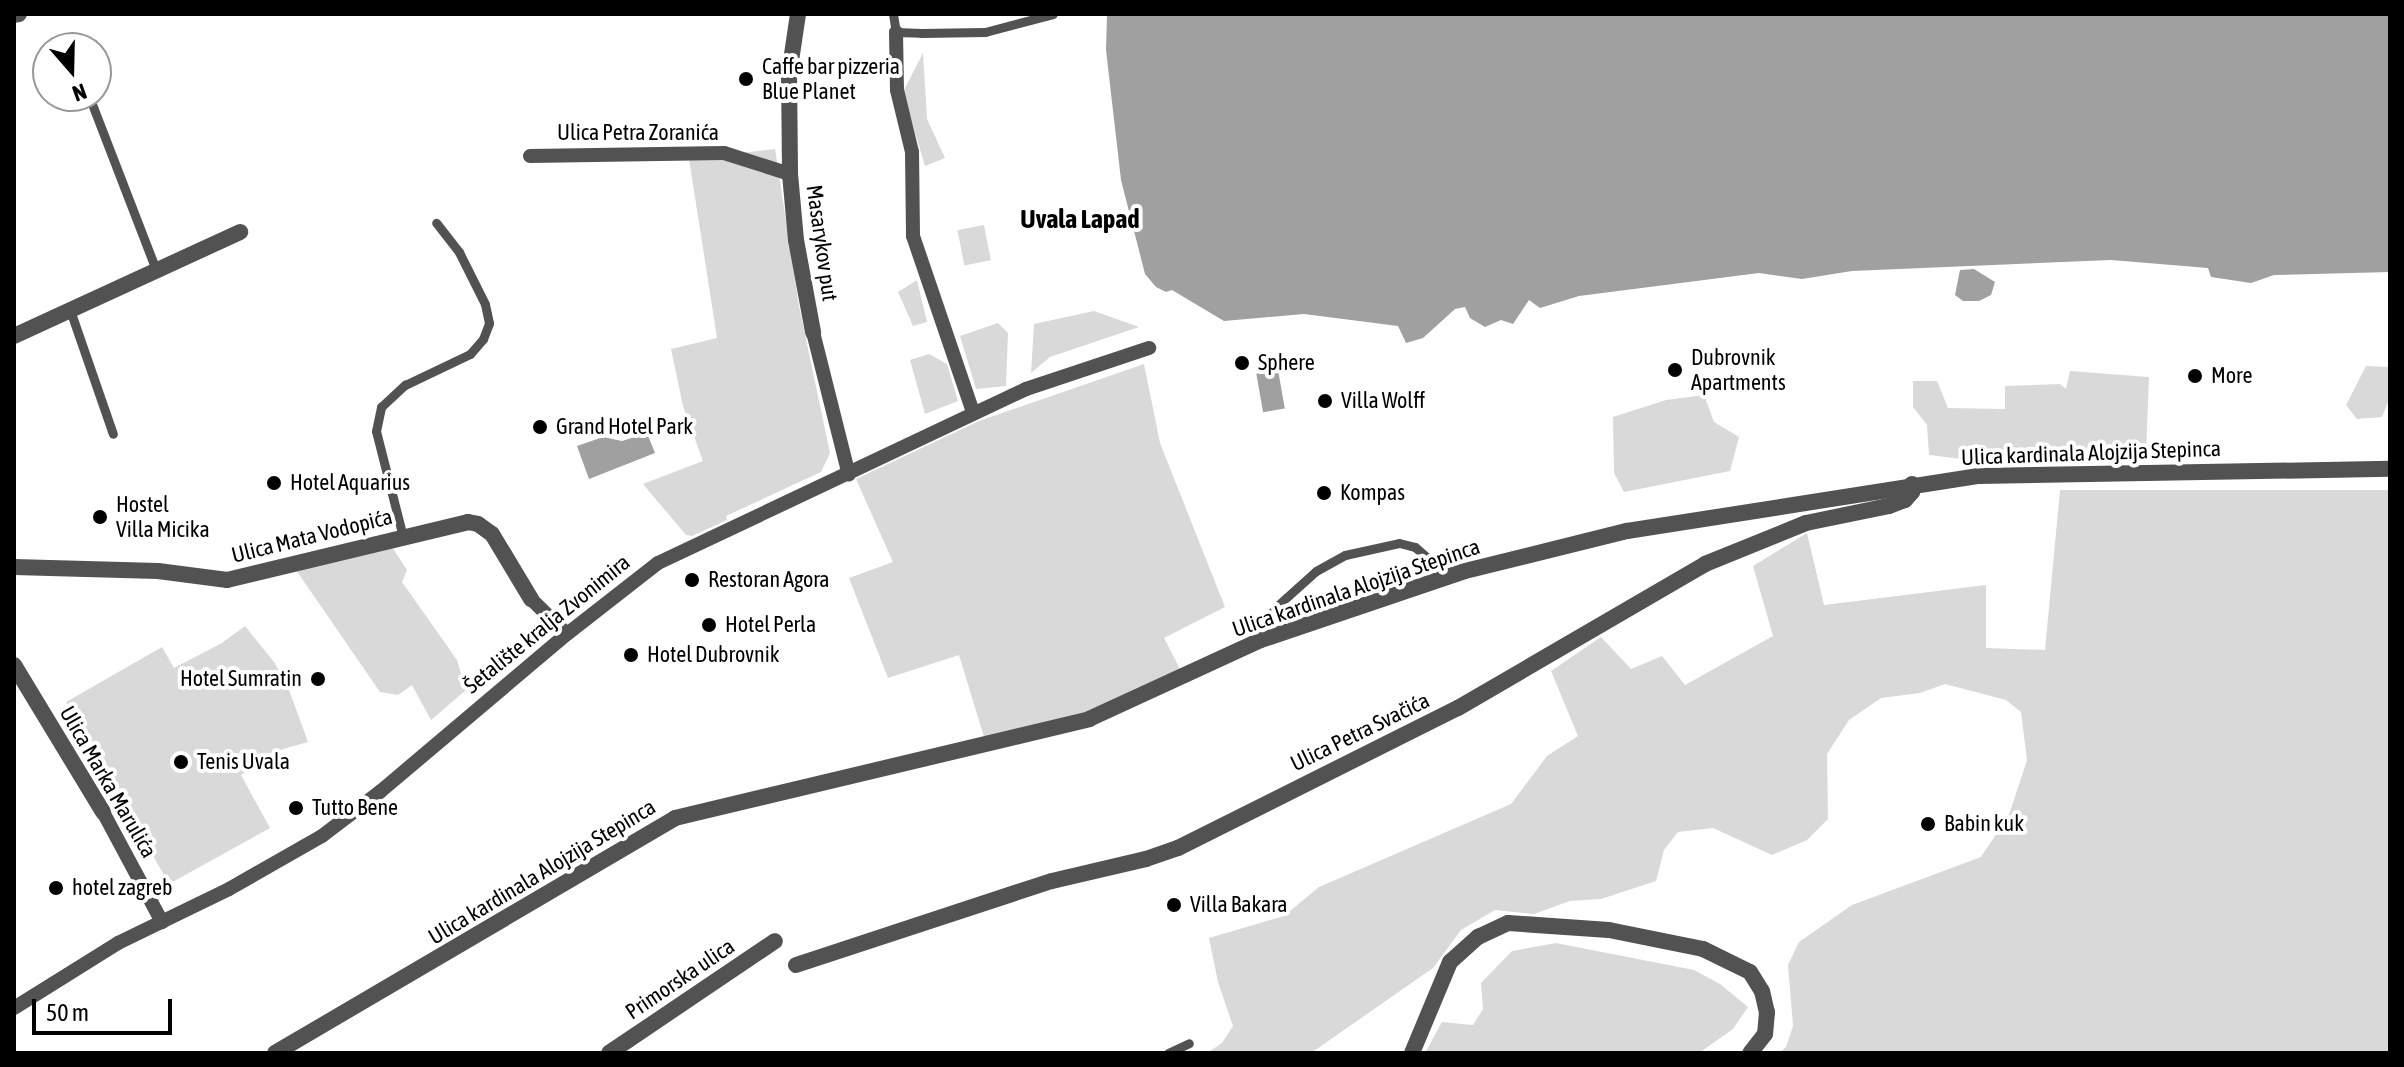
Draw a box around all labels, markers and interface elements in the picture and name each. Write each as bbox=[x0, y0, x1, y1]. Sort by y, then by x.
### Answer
north arrow bbox=[32, 32, 112, 112]
place label: Caffe bar pizzeria Blue Planet bbox=[762, 53, 900, 104]
marker: Caffe bar pizzeria Blue Planet bbox=[737, 70, 755, 88]
text: N bbox=[69, 78, 90, 107]
street label: Ulica Petra Zoranića bbox=[557, 120, 719, 146]
street label: Masarykov put bbox=[801, 183, 843, 303]
district label: Uvala Lapad bbox=[1020, 204, 1140, 236]
place label: Dubrovnik Apartments bbox=[1691, 344, 1786, 396]
place label: Sphere bbox=[1258, 350, 1315, 376]
marker: Sphere bbox=[1233, 354, 1251, 372]
marker: Dubrovnik Apartments bbox=[1666, 361, 1684, 379]
place label: More bbox=[2211, 363, 2253, 389]
marker: More bbox=[2186, 367, 2204, 385]
place label: Villa Wolff bbox=[1341, 388, 1425, 414]
marker: Villa Wolff bbox=[1316, 392, 1334, 410]
place label: Grand Hotel Park bbox=[556, 414, 693, 440]
marker: Grand Hotel Park bbox=[531, 418, 549, 436]
street label: Ulica kardinala Alojzija Stepinca bbox=[1961, 435, 2221, 471]
place label: Hotel Aquarius bbox=[290, 470, 410, 496]
marker: Hotel Aquarius bbox=[265, 474, 283, 492]
place label: Kompas bbox=[1340, 480, 1405, 506]
marker: Kompas bbox=[1315, 484, 1333, 502]
place label: Hostel Villa Micika bbox=[116, 491, 210, 542]
street label: Ulica Mata Vodopića bbox=[229, 503, 395, 569]
marker: Hostel Villa Micika bbox=[91, 508, 109, 526]
street label: Ulica kardinala Alojzija Stepinca bbox=[1229, 533, 1483, 643]
street label: Šetalište kralja Zvonimira bbox=[459, 549, 635, 699]
place label: Restoran Agora bbox=[708, 567, 830, 593]
marker: Restoran Agora bbox=[683, 571, 701, 589]
place label: Hotel Perla bbox=[725, 612, 816, 638]
marker: Hotel Perla bbox=[700, 616, 718, 634]
place label: Hotel Dubrovnik bbox=[647, 642, 780, 668]
marker: Hotel Dubrovnik bbox=[622, 646, 640, 664]
place label: Hotel Sumratin bbox=[180, 666, 302, 692]
marker: Hotel Sumratin bbox=[309, 670, 327, 688]
street label: Ulica Petra Svačića bbox=[1286, 687, 1434, 777]
street label: Ulica Marka Marulića bbox=[54, 701, 162, 863]
place label: Tenis Uvala bbox=[197, 749, 290, 775]
marker: Tenis Uvala bbox=[172, 753, 190, 771]
street label: Ulica kardinala Alojzija Stepinca bbox=[424, 794, 660, 950]
place label: Tutto Bene bbox=[312, 795, 398, 821]
marker: Tutto Bene bbox=[287, 799, 305, 817]
place label: Babin kuk bbox=[1944, 811, 2024, 837]
marker: Babin kuk bbox=[1919, 815, 1937, 833]
place label: hotel zagreb bbox=[72, 875, 172, 901]
marker: hotel zagreb bbox=[47, 879, 65, 897]
place label: Villa Bakara bbox=[1190, 892, 1288, 918]
marker: Villa Bakara bbox=[1165, 896, 1183, 914]
street label: Primorska ulica bbox=[621, 933, 739, 1025]
scale bar bbox=[36, 983, 176, 1033]
text: 50 m bbox=[46, 999, 89, 1026]

